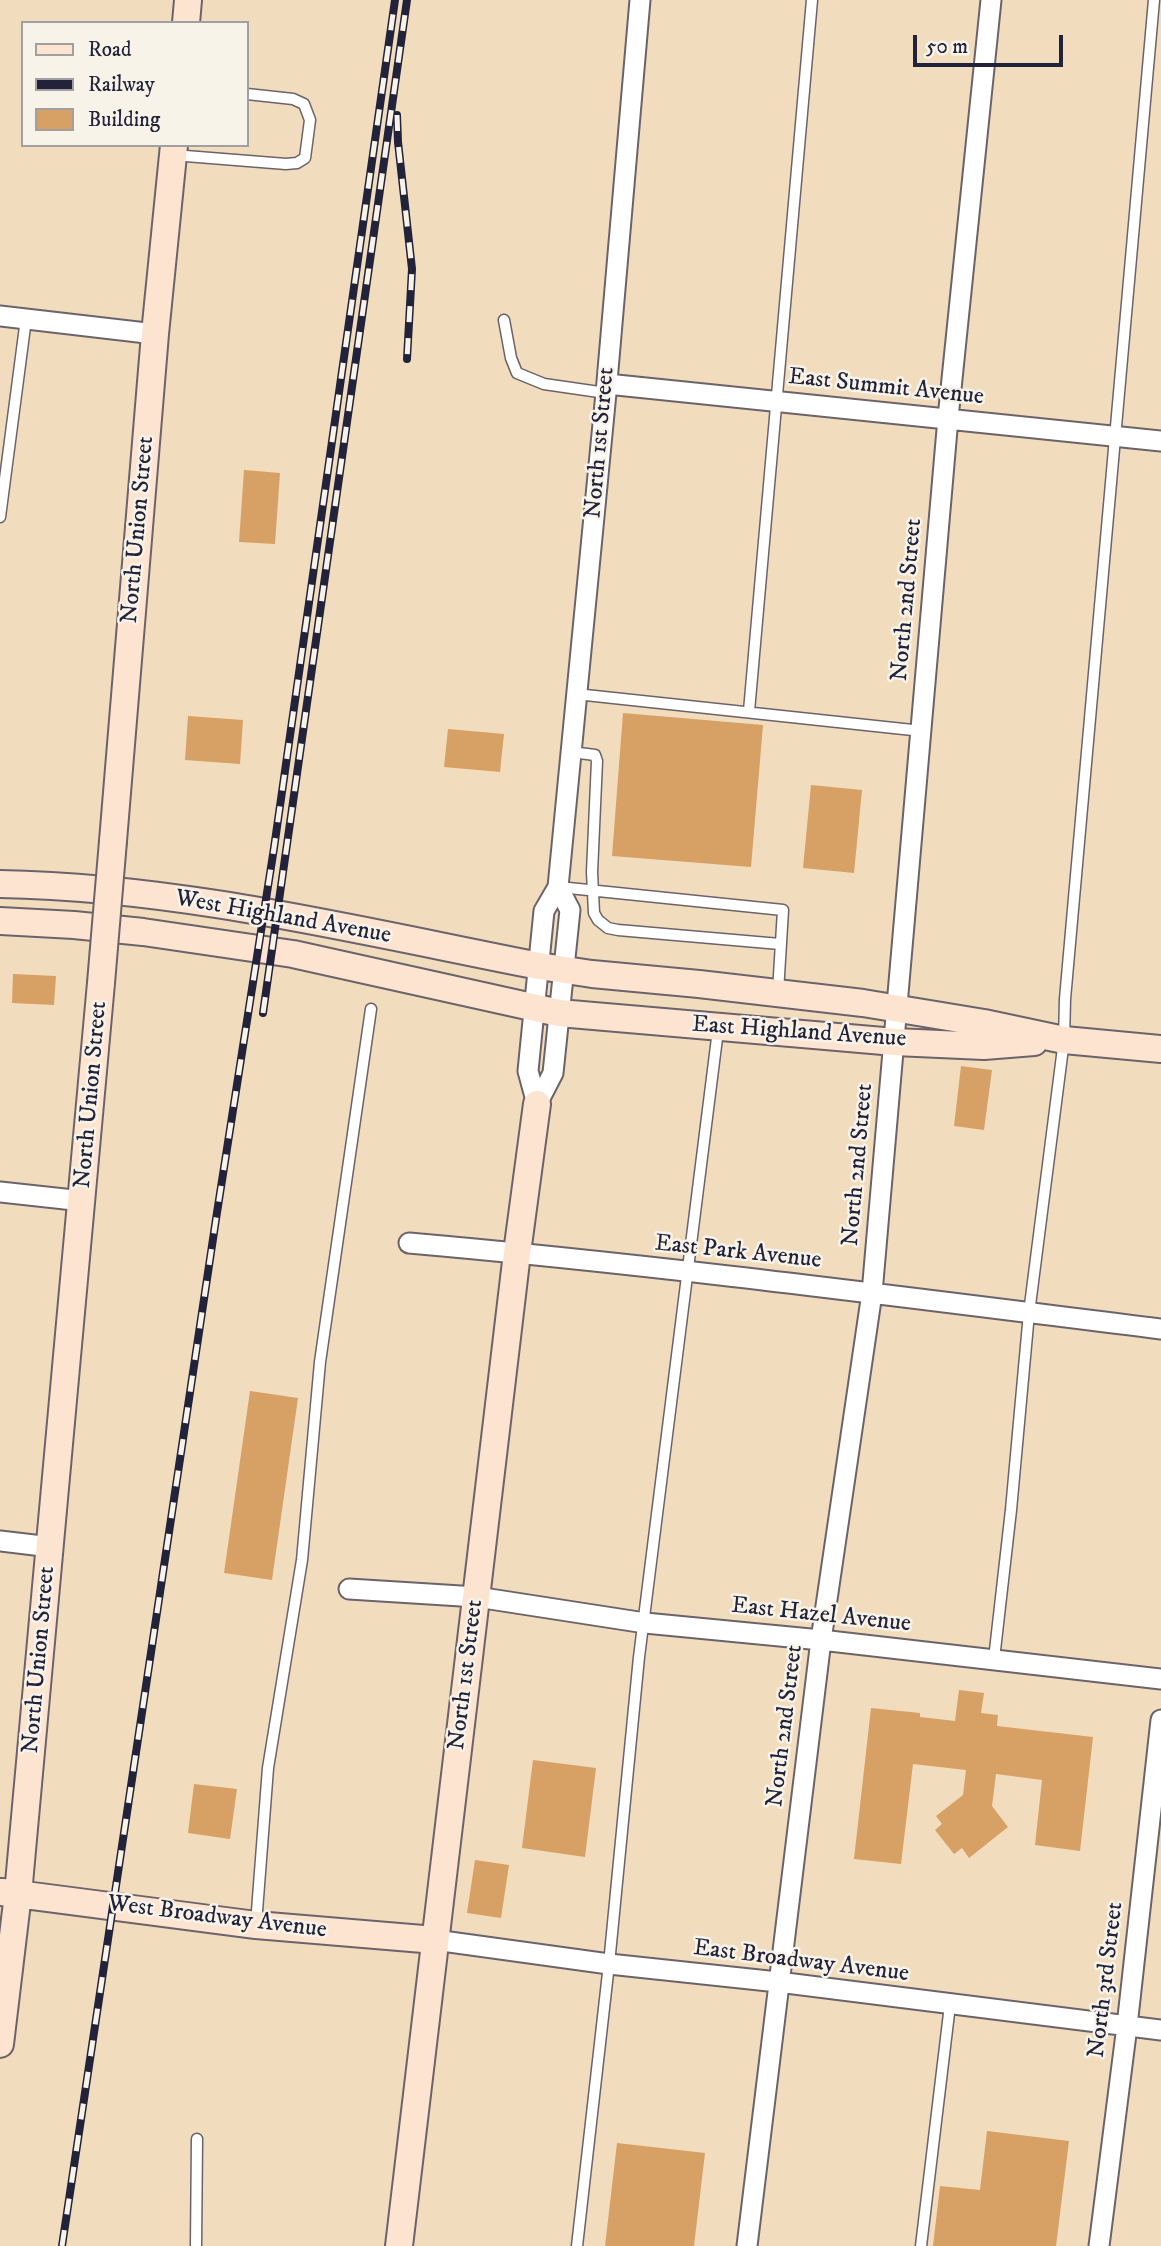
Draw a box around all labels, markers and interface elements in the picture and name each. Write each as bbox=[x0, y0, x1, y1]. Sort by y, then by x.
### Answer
legend bbox=[21, 21, 248, 147]
scale bar bbox=[916, 21, 1066, 65]
text: 50 m bbox=[926, 34, 968, 60]
text: Road bbox=[88, 37, 132, 63]
text: Railway bbox=[88, 72, 155, 98]
text: Building bbox=[88, 107, 160, 133]
street label: East Summit Avenue bbox=[787, 363, 985, 413]
street label: North 1st Street bbox=[580, 366, 622, 520]
street label: North Union Street bbox=[116, 435, 162, 625]
street label: North 2nd Street bbox=[887, 517, 929, 683]
street label: West Highland Avenue bbox=[173, 885, 393, 951]
street label: North Union Street bbox=[69, 1000, 115, 1190]
street label: East Highland Avenue bbox=[691, 1011, 907, 1055]
street label: North 2nd Street bbox=[838, 1082, 880, 1248]
street label: East Park Avenue bbox=[653, 1230, 823, 1276]
street label: North Union Street bbox=[17, 1565, 63, 1755]
street label: East Hazel Avenue bbox=[730, 1592, 912, 1640]
street label: North 1st Street bbox=[443, 1598, 491, 1752]
street label: North 2nd Street bbox=[762, 1643, 810, 1809]
street label: West Broadway Avenue bbox=[106, 1890, 328, 1946]
street label: North 3rd Street bbox=[1083, 1900, 1131, 2060]
street label: East Broadway Avenue bbox=[692, 1934, 910, 1990]

